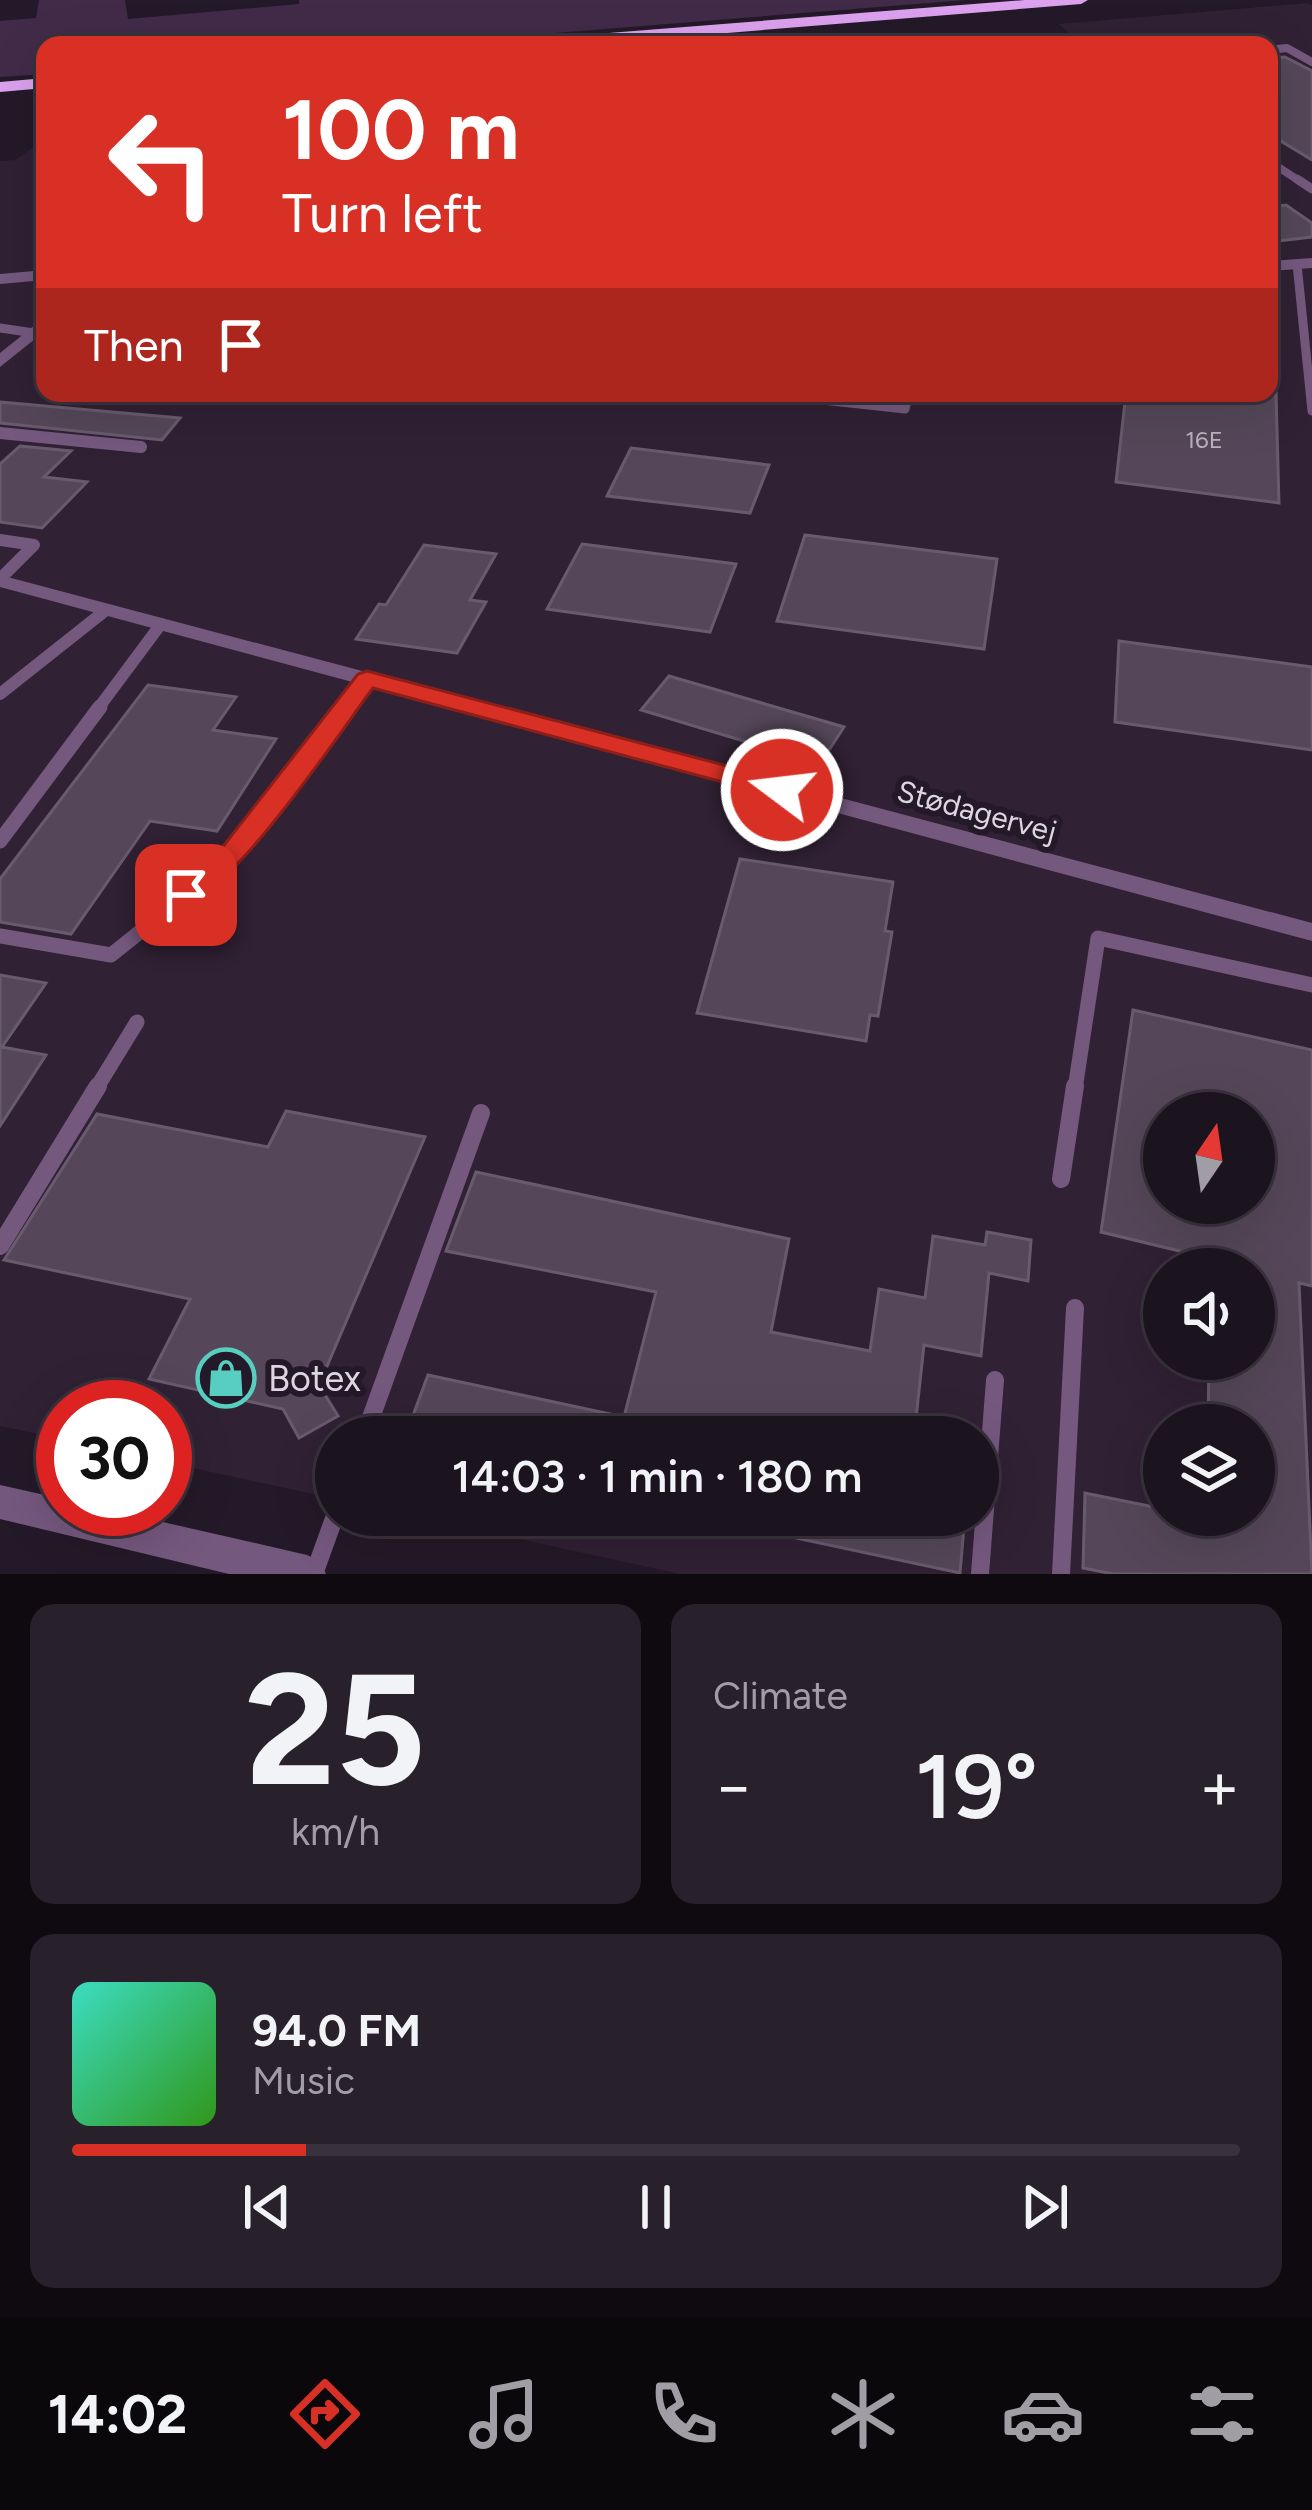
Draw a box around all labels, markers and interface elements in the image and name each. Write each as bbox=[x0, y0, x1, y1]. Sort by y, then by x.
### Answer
text: 100 m bbox=[282, 79, 520, 180]
icon: left bbox=[84, 84, 240, 240]
text: Turn left bbox=[282, 181, 483, 246]
icon: arrive bbox=[208, 312, 274, 378]
text: Then bbox=[84, 318, 184, 372]
house number: 16E bbox=[1185, 425, 1223, 454]
position arrow bbox=[719, 727, 845, 853]
street label: Stødagervej bbox=[893, 772, 1061, 850]
pin bbox=[135, 844, 237, 946]
icon: arrive bbox=[153, 862, 219, 928]
north arrow bbox=[1143, 1092, 1275, 1224]
map controls bbox=[1143, 1092, 1275, 1536]
button: sound bbox=[1143, 1248, 1275, 1380]
shop icon: Botex bbox=[195, 1347, 257, 1409]
place label: Botex bbox=[268, 1357, 361, 1400]
speed limit sign: 30 bbox=[36, 1380, 192, 1536]
button: layers bbox=[1143, 1404, 1275, 1536]
text: 14:03 · 1 min · 180 m bbox=[452, 1449, 862, 1503]
text: 25 bbox=[245, 1636, 426, 1823]
text: Climate bbox=[713, 1672, 848, 1719]
text: 19° bbox=[915, 1732, 1038, 1841]
text: − bbox=[713, 1746, 754, 1826]
text: + bbox=[1199, 1746, 1240, 1826]
text: km/h bbox=[291, 1808, 380, 1855]
text: 94.0 FM bbox=[252, 2003, 421, 2057]
text: Music bbox=[252, 2057, 355, 2104]
icon: previous bbox=[234, 2174, 300, 2240]
icon: pause bbox=[623, 2174, 689, 2240]
icon: next bbox=[1012, 2174, 1078, 2240]
icon: directions bbox=[283, 2372, 367, 2456]
icon: music bbox=[462, 2372, 546, 2456]
icon: phone bbox=[642, 2372, 726, 2456]
icon: climate bbox=[821, 2372, 905, 2456]
icon: car bbox=[1001, 2372, 1085, 2456]
icon: filters bbox=[1180, 2372, 1264, 2456]
text: 14:02 bbox=[48, 2382, 187, 2447]

